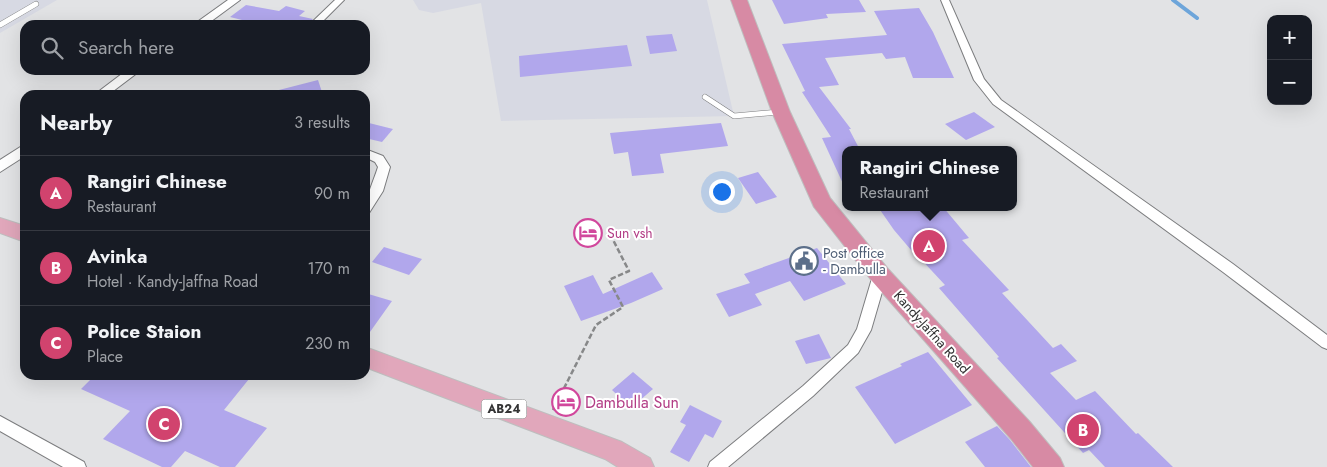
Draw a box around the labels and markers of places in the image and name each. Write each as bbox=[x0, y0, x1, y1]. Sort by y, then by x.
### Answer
hotel icon: Sun vsh bbox=[573, 218, 603, 248]
place label: Sun vsh bbox=[607, 223, 653, 243]
pin: A bbox=[913, 227, 945, 265]
place label: Post office - Dambulla bbox=[823, 243, 886, 279]
public building icon: Post office - Dambulla bbox=[789, 246, 819, 276]
hotel icon: Dambulla Sun bbox=[551, 387, 581, 417]
place label: Dambulla Sun bbox=[585, 391, 679, 414]
pin: C bbox=[148, 405, 180, 443]
pin: B bbox=[1067, 411, 1099, 449]

